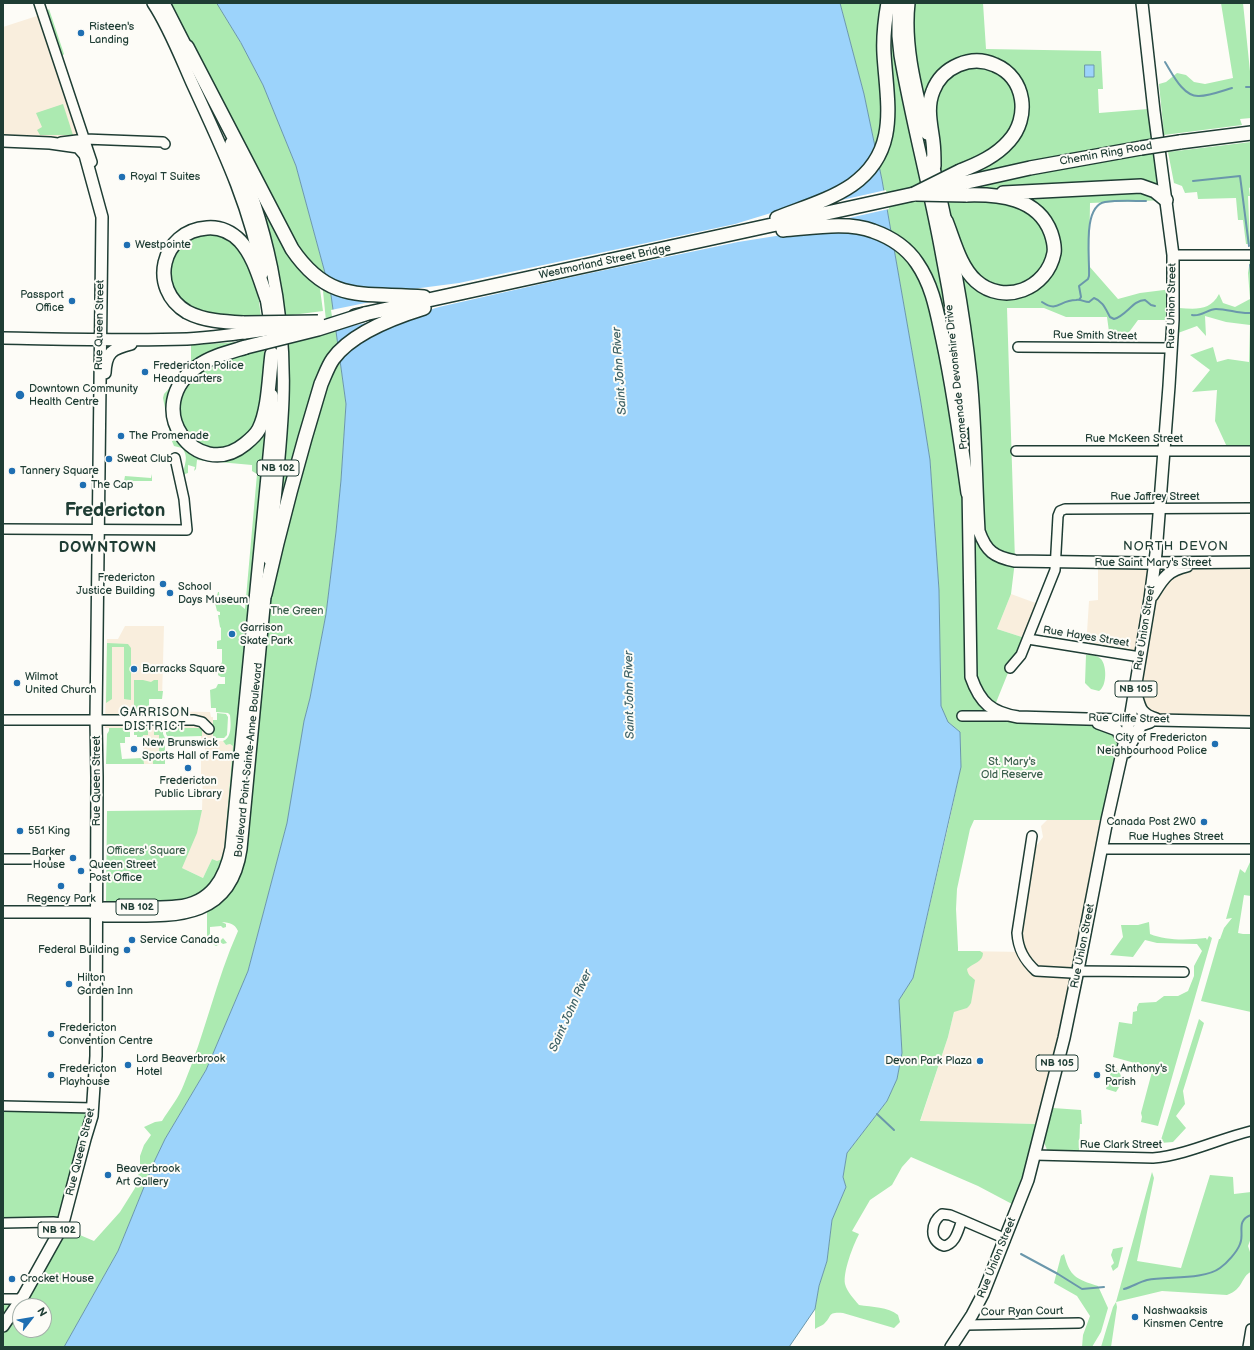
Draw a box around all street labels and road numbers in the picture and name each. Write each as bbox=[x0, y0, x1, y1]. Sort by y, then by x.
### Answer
street label: Chemin Ring Road bbox=[1059, 139, 1153, 169]
street label: Westmorland Street Bridge bbox=[538, 242, 672, 282]
street label: Rue Union Street bbox=[1165, 263, 1179, 349]
street label: Rue Queen Street bbox=[93, 280, 107, 370]
street label: Promenade Devonshire Drive bbox=[943, 304, 971, 450]
street label: Rue Smith Street bbox=[1053, 329, 1137, 343]
street label: Rue McKeen Street bbox=[1085, 432, 1183, 446]
road number: NB 102 bbox=[257, 460, 299, 476]
street label: Rue Jaffrey Street bbox=[1110, 490, 1200, 504]
street label: Rue Saint Mary's Street bbox=[1094, 556, 1212, 570]
street label: Rue Union Street bbox=[1132, 585, 1158, 671]
street label: Rue Hayes Street bbox=[1042, 624, 1130, 650]
street label: Boulevard Point-Sainte-Anne Boulevard bbox=[232, 662, 266, 858]
road number: NB 105 bbox=[1115, 681, 1157, 697]
street label: Rue Cliffe Street bbox=[1088, 712, 1170, 726]
street label: Rue Queen Street bbox=[90, 736, 104, 826]
street label: Rue Hughes Street bbox=[1128, 830, 1224, 844]
road number: NB 102 bbox=[116, 899, 158, 915]
street label: Rue Union Street bbox=[1068, 903, 1098, 989]
road number: NB 105 bbox=[1036, 1055, 1078, 1071]
street label: Rue Queen Street bbox=[64, 1106, 98, 1198]
street label: Rue Clark Street bbox=[1080, 1138, 1162, 1152]
street label: Rue Union Street bbox=[975, 1216, 1019, 1300]
road number: NB 102 bbox=[38, 1222, 80, 1238]
street label: Cour Ryan Court bbox=[981, 1305, 1063, 1319]

